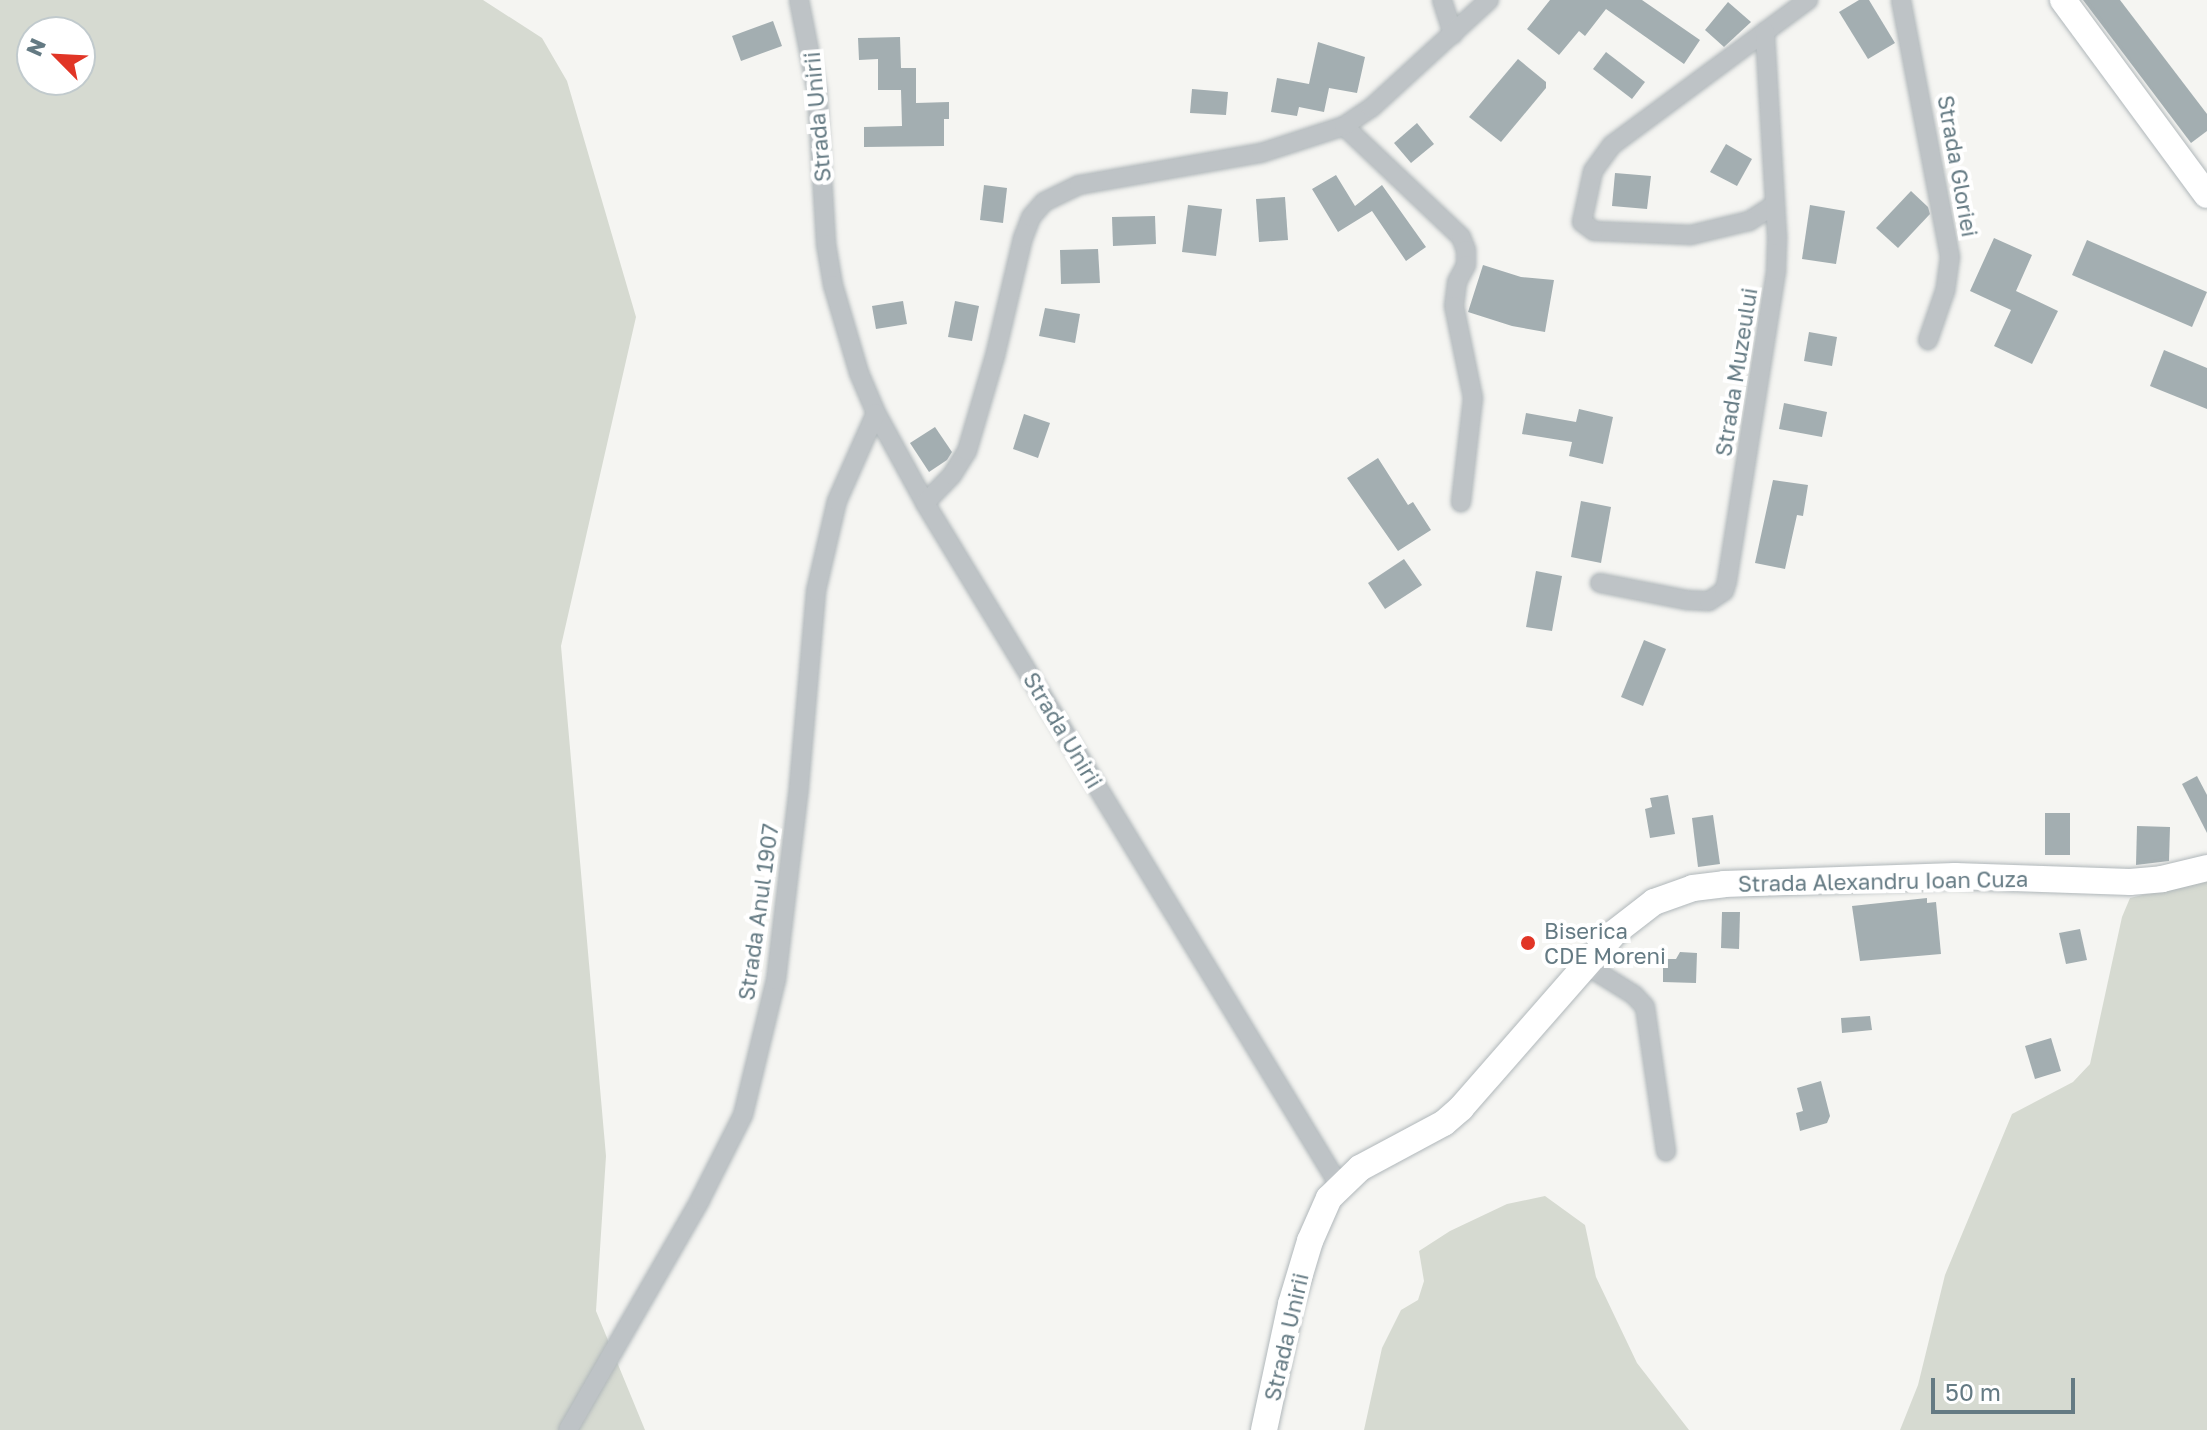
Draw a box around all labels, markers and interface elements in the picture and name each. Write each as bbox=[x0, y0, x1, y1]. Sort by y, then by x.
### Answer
north arrow bbox=[16, 16, 96, 96]
text: N bbox=[20, 34, 51, 60]
street label: Strada Unirii bbox=[798, 51, 836, 183]
street label: Strada Gloriei bbox=[1933, 93, 1983, 239]
street label: Strada Muzeului bbox=[1710, 286, 1762, 458]
street label: Strada Unirii bbox=[1018, 667, 1108, 793]
street label: Strada Anul 1907 bbox=[733, 822, 783, 1002]
street label: Strada Alexandru Ioan Cuza bbox=[1738, 865, 2028, 897]
place label: Biserica CDE Moreni bbox=[1544, 917, 1666, 968]
marker: Biserica CDE Moreni bbox=[1519, 934, 1537, 952]
street label: Strada Unirii bbox=[1258, 1270, 1314, 1404]
scale bar bbox=[1935, 1362, 2079, 1412]
text: 50 m bbox=[1945, 1377, 2001, 1406]

